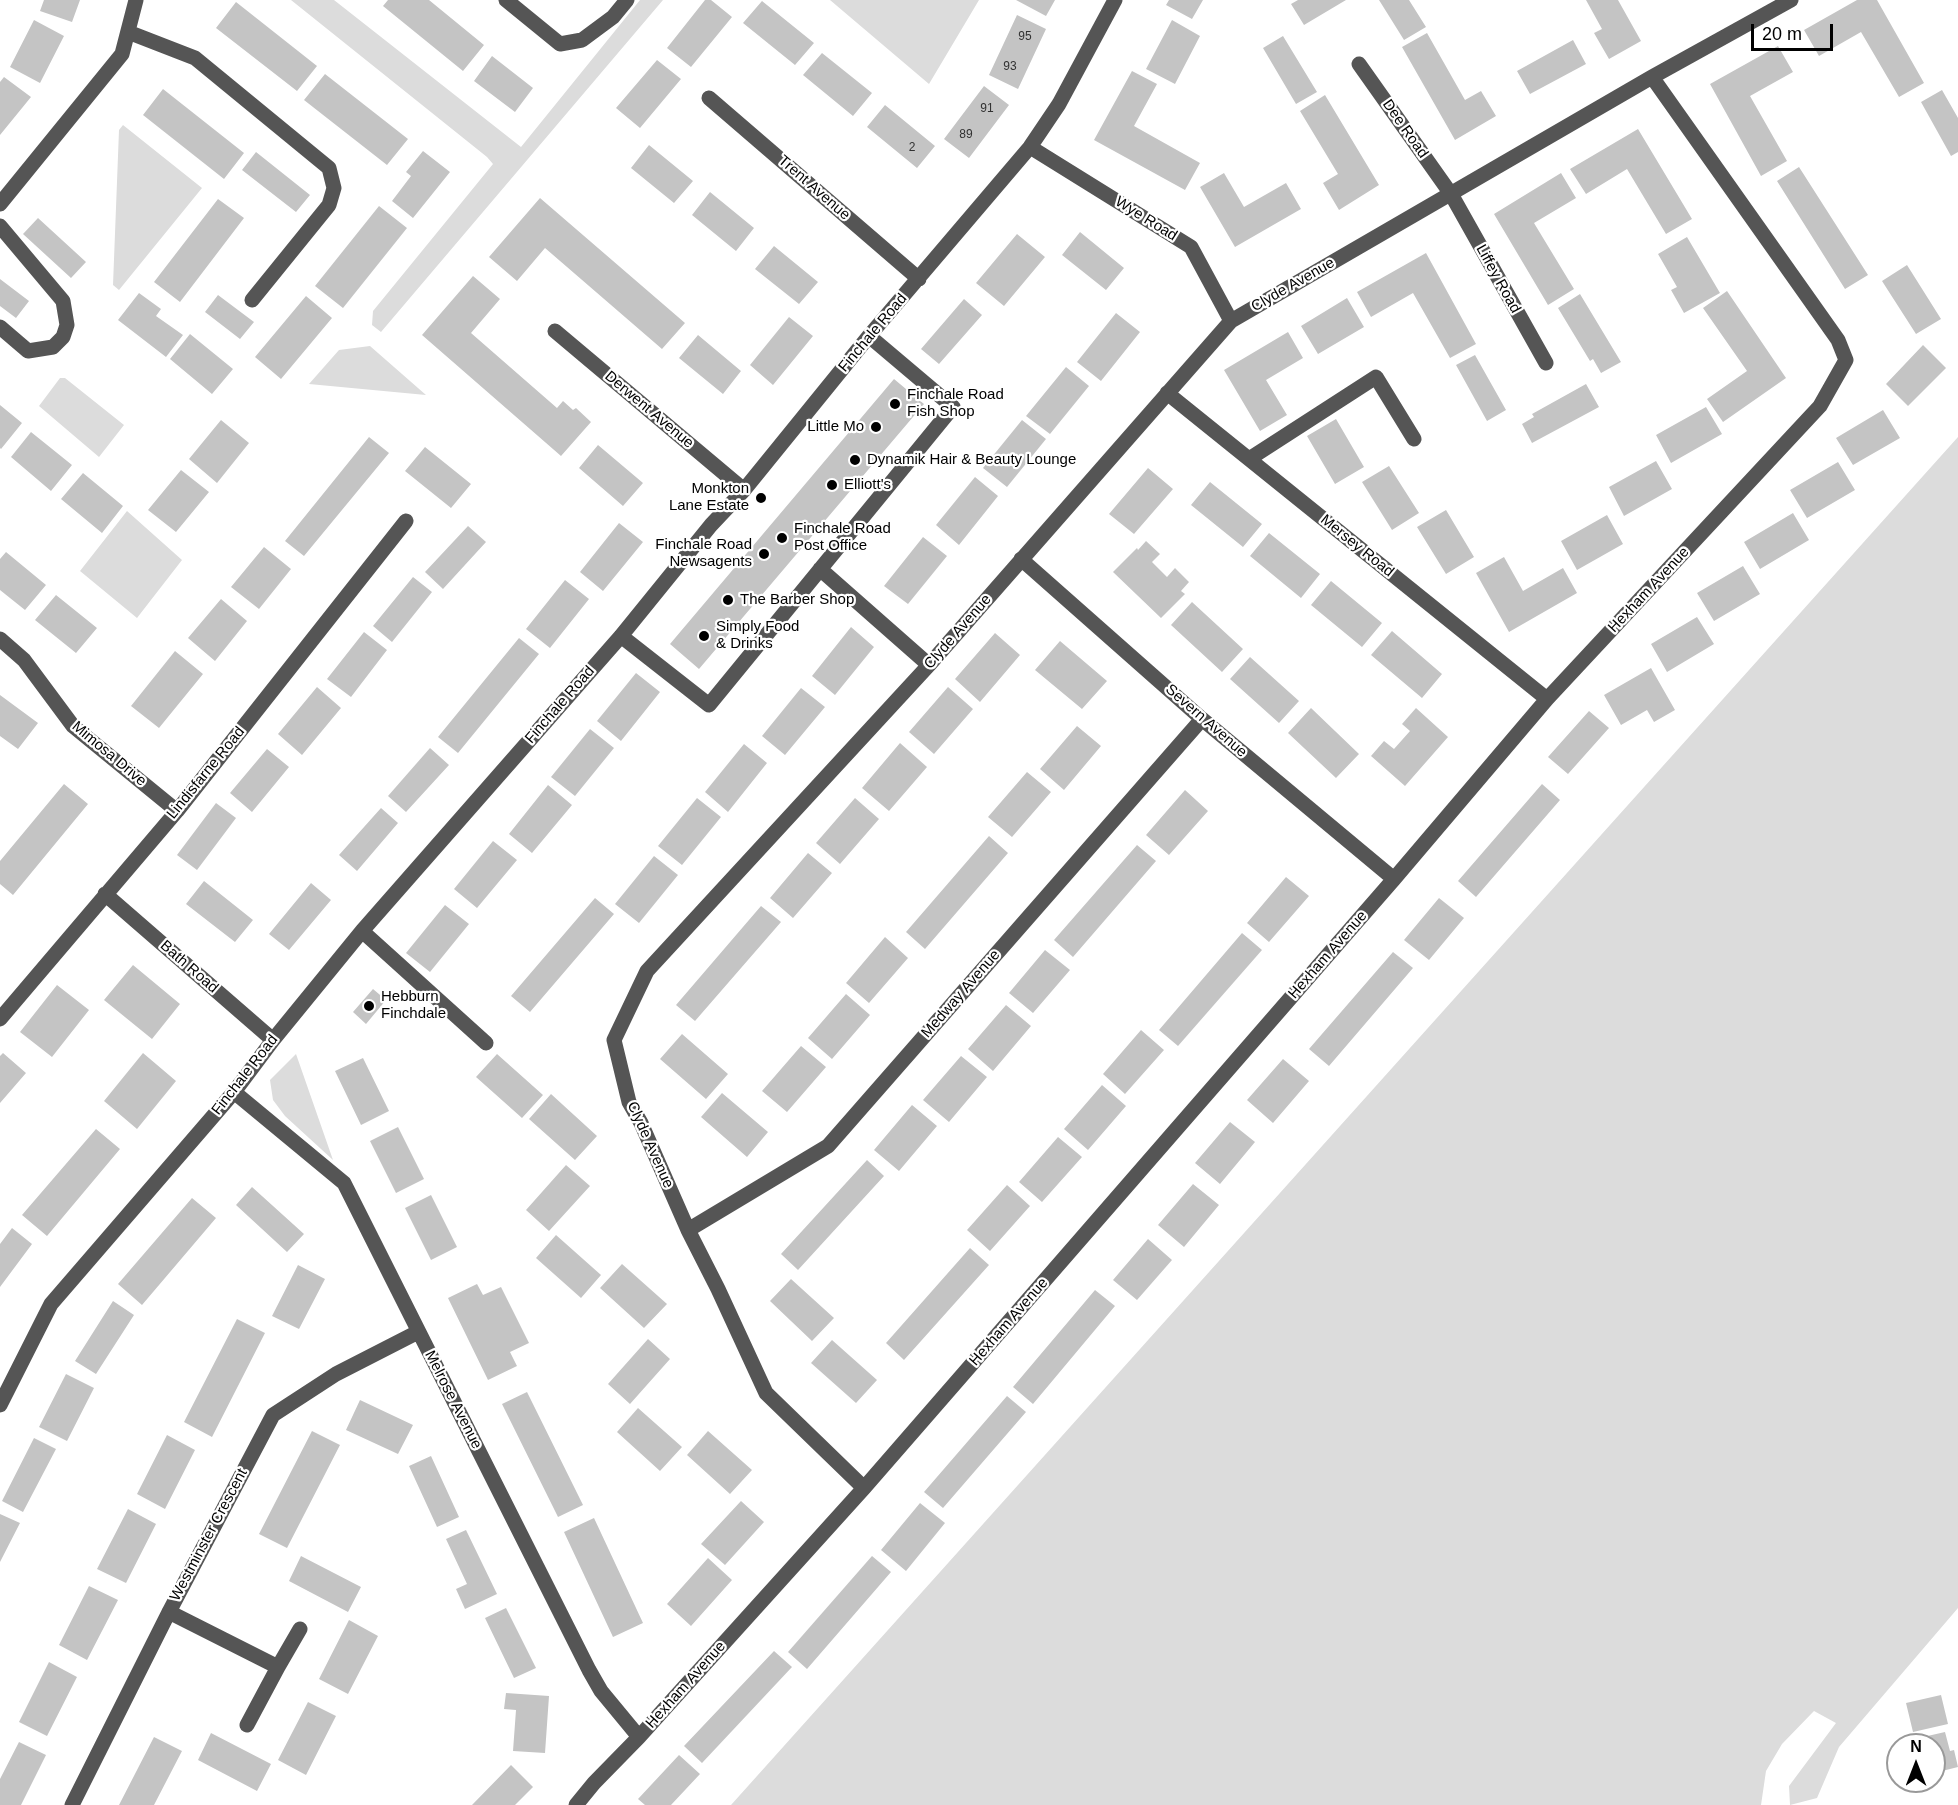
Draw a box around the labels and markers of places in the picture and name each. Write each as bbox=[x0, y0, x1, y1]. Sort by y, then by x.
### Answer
place label: Finchale Road Fish Shop bbox=[907, 386, 1004, 421]
marker: Finchale Road Fish Shop bbox=[888, 397, 902, 411]
place label: Little Mo bbox=[807, 418, 864, 436]
marker: Little Mo bbox=[869, 420, 883, 434]
place label: Dynamik Hair & Beauty Lounge bbox=[867, 451, 1076, 469]
marker: Dynamik Hair & Beauty Lounge bbox=[848, 453, 862, 467]
place label: Elliott's bbox=[844, 476, 891, 494]
marker: Elliott's bbox=[825, 478, 839, 492]
place label: Monkton Lane Estate bbox=[669, 480, 749, 515]
marker: Monkton Lane Estate bbox=[754, 491, 768, 505]
place label: Finchale Road Post Office bbox=[794, 520, 891, 555]
marker: Finchale Road Post Office bbox=[775, 531, 789, 545]
place label: Finchale Road Newsagents bbox=[655, 536, 752, 571]
marker: Finchale Road Newsagents bbox=[757, 547, 771, 561]
place label: The Barber Shop bbox=[740, 591, 854, 609]
marker: The Barber Shop bbox=[721, 593, 735, 607]
place label: Simply Food & Drinks bbox=[716, 618, 799, 653]
marker: Simply Food & Drinks bbox=[697, 629, 711, 643]
place label: Hebburn Finchdale bbox=[381, 988, 446, 1023]
marker: Hebburn Finchdale bbox=[362, 999, 376, 1013]

